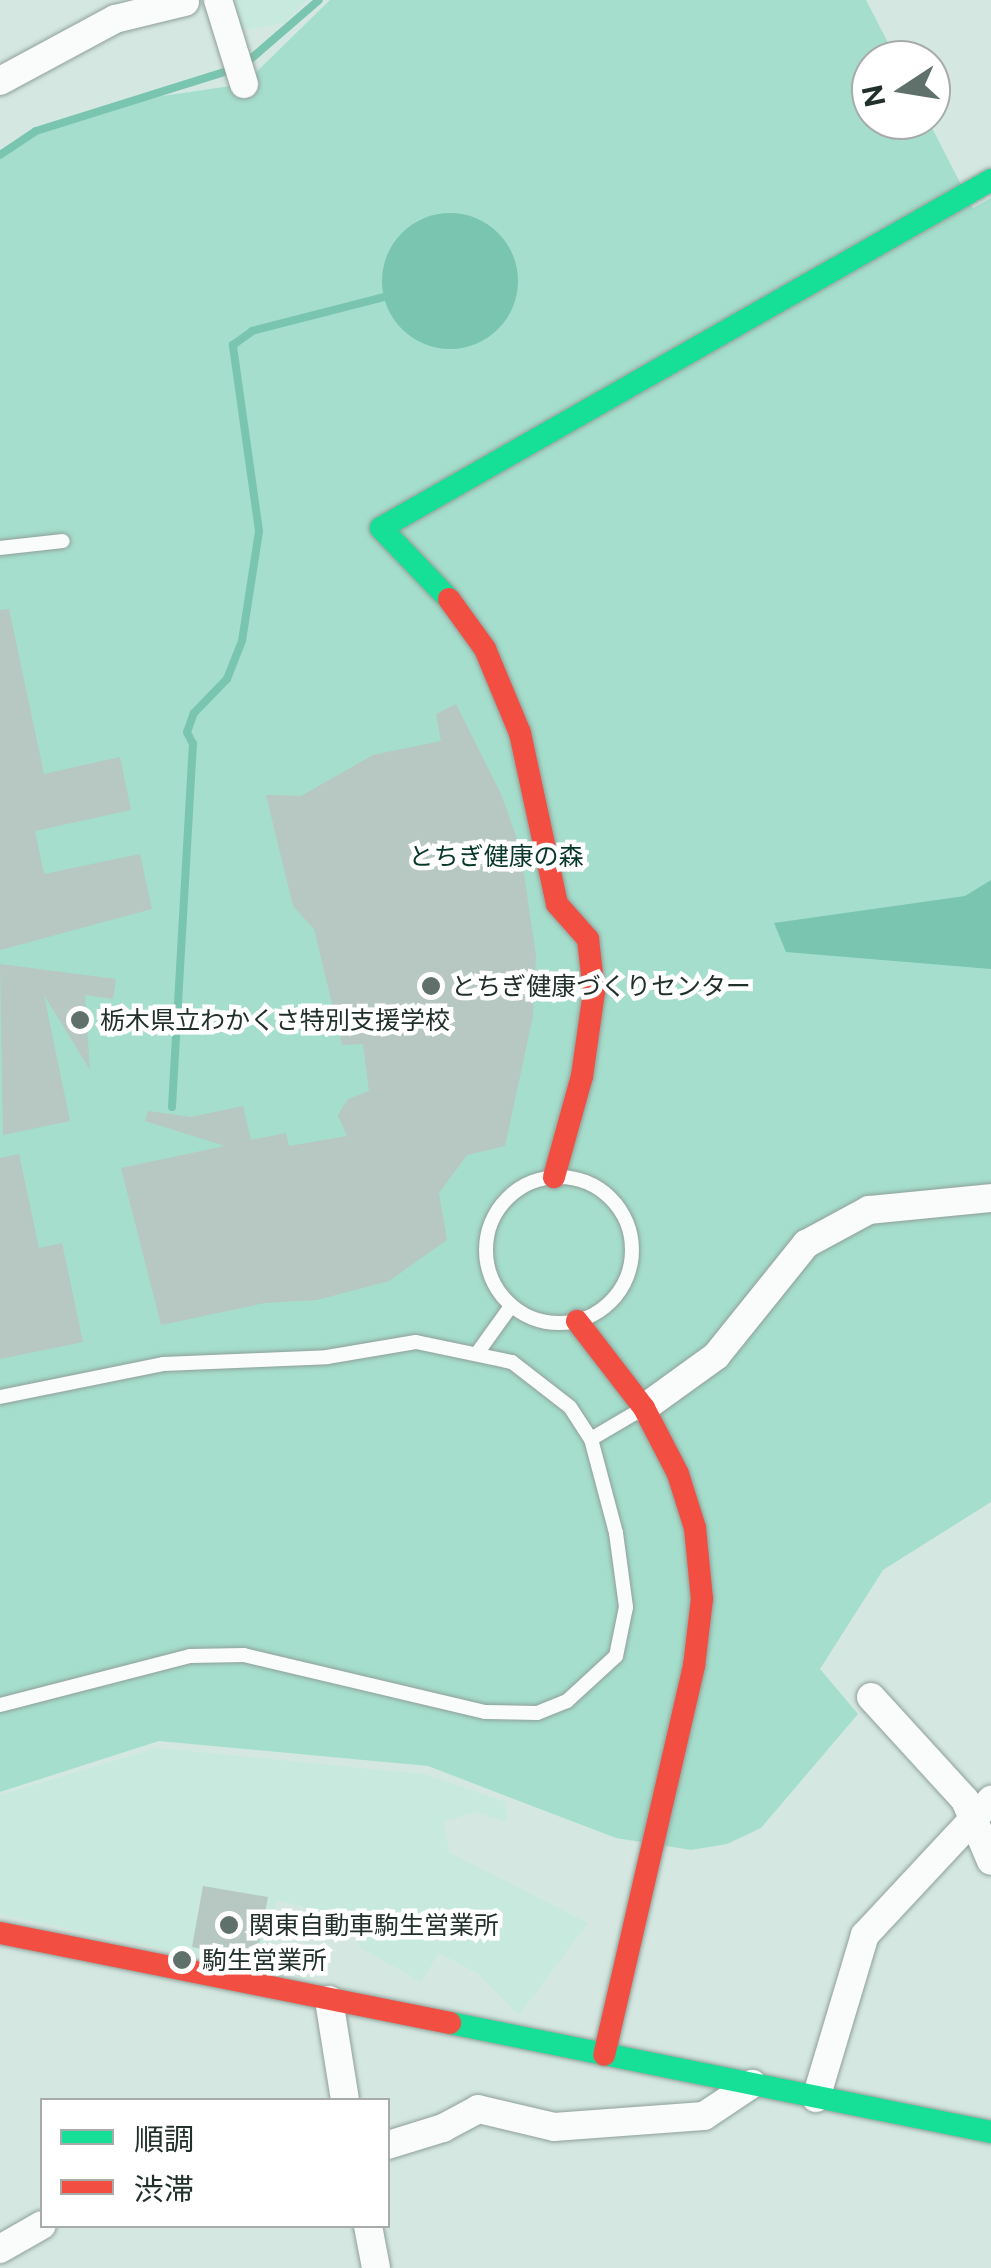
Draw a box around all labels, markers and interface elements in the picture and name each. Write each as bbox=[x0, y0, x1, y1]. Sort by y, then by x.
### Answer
north arrow bbox=[851, 40, 951, 140]
text: N bbox=[855, 82, 892, 110]
park label: とちぎ健康の森 bbox=[409, 841, 583, 871]
place label: とちぎ健康づくりセンター bbox=[451, 971, 751, 1001]
marker: とちぎ健康づくりセンター bbox=[420, 975, 442, 997]
place label: 栃木県立わかくさ特別支援学校 bbox=[100, 1005, 450, 1035]
marker: 栃木県立わかくさ特別支援学校 bbox=[69, 1009, 91, 1031]
place label: 関東自動車駒生営業所 bbox=[249, 1910, 499, 1940]
marker: 関東自動車駒生営業所 bbox=[218, 1914, 240, 1936]
place label: 駒生営業所 bbox=[202, 1945, 327, 1975]
marker: 駒生営業所 bbox=[171, 1949, 193, 1971]
legend bbox=[40, 2098, 390, 2228]
text: 順調 bbox=[134, 2121, 194, 2157]
text: 渋滞 bbox=[134, 2171, 194, 2207]

